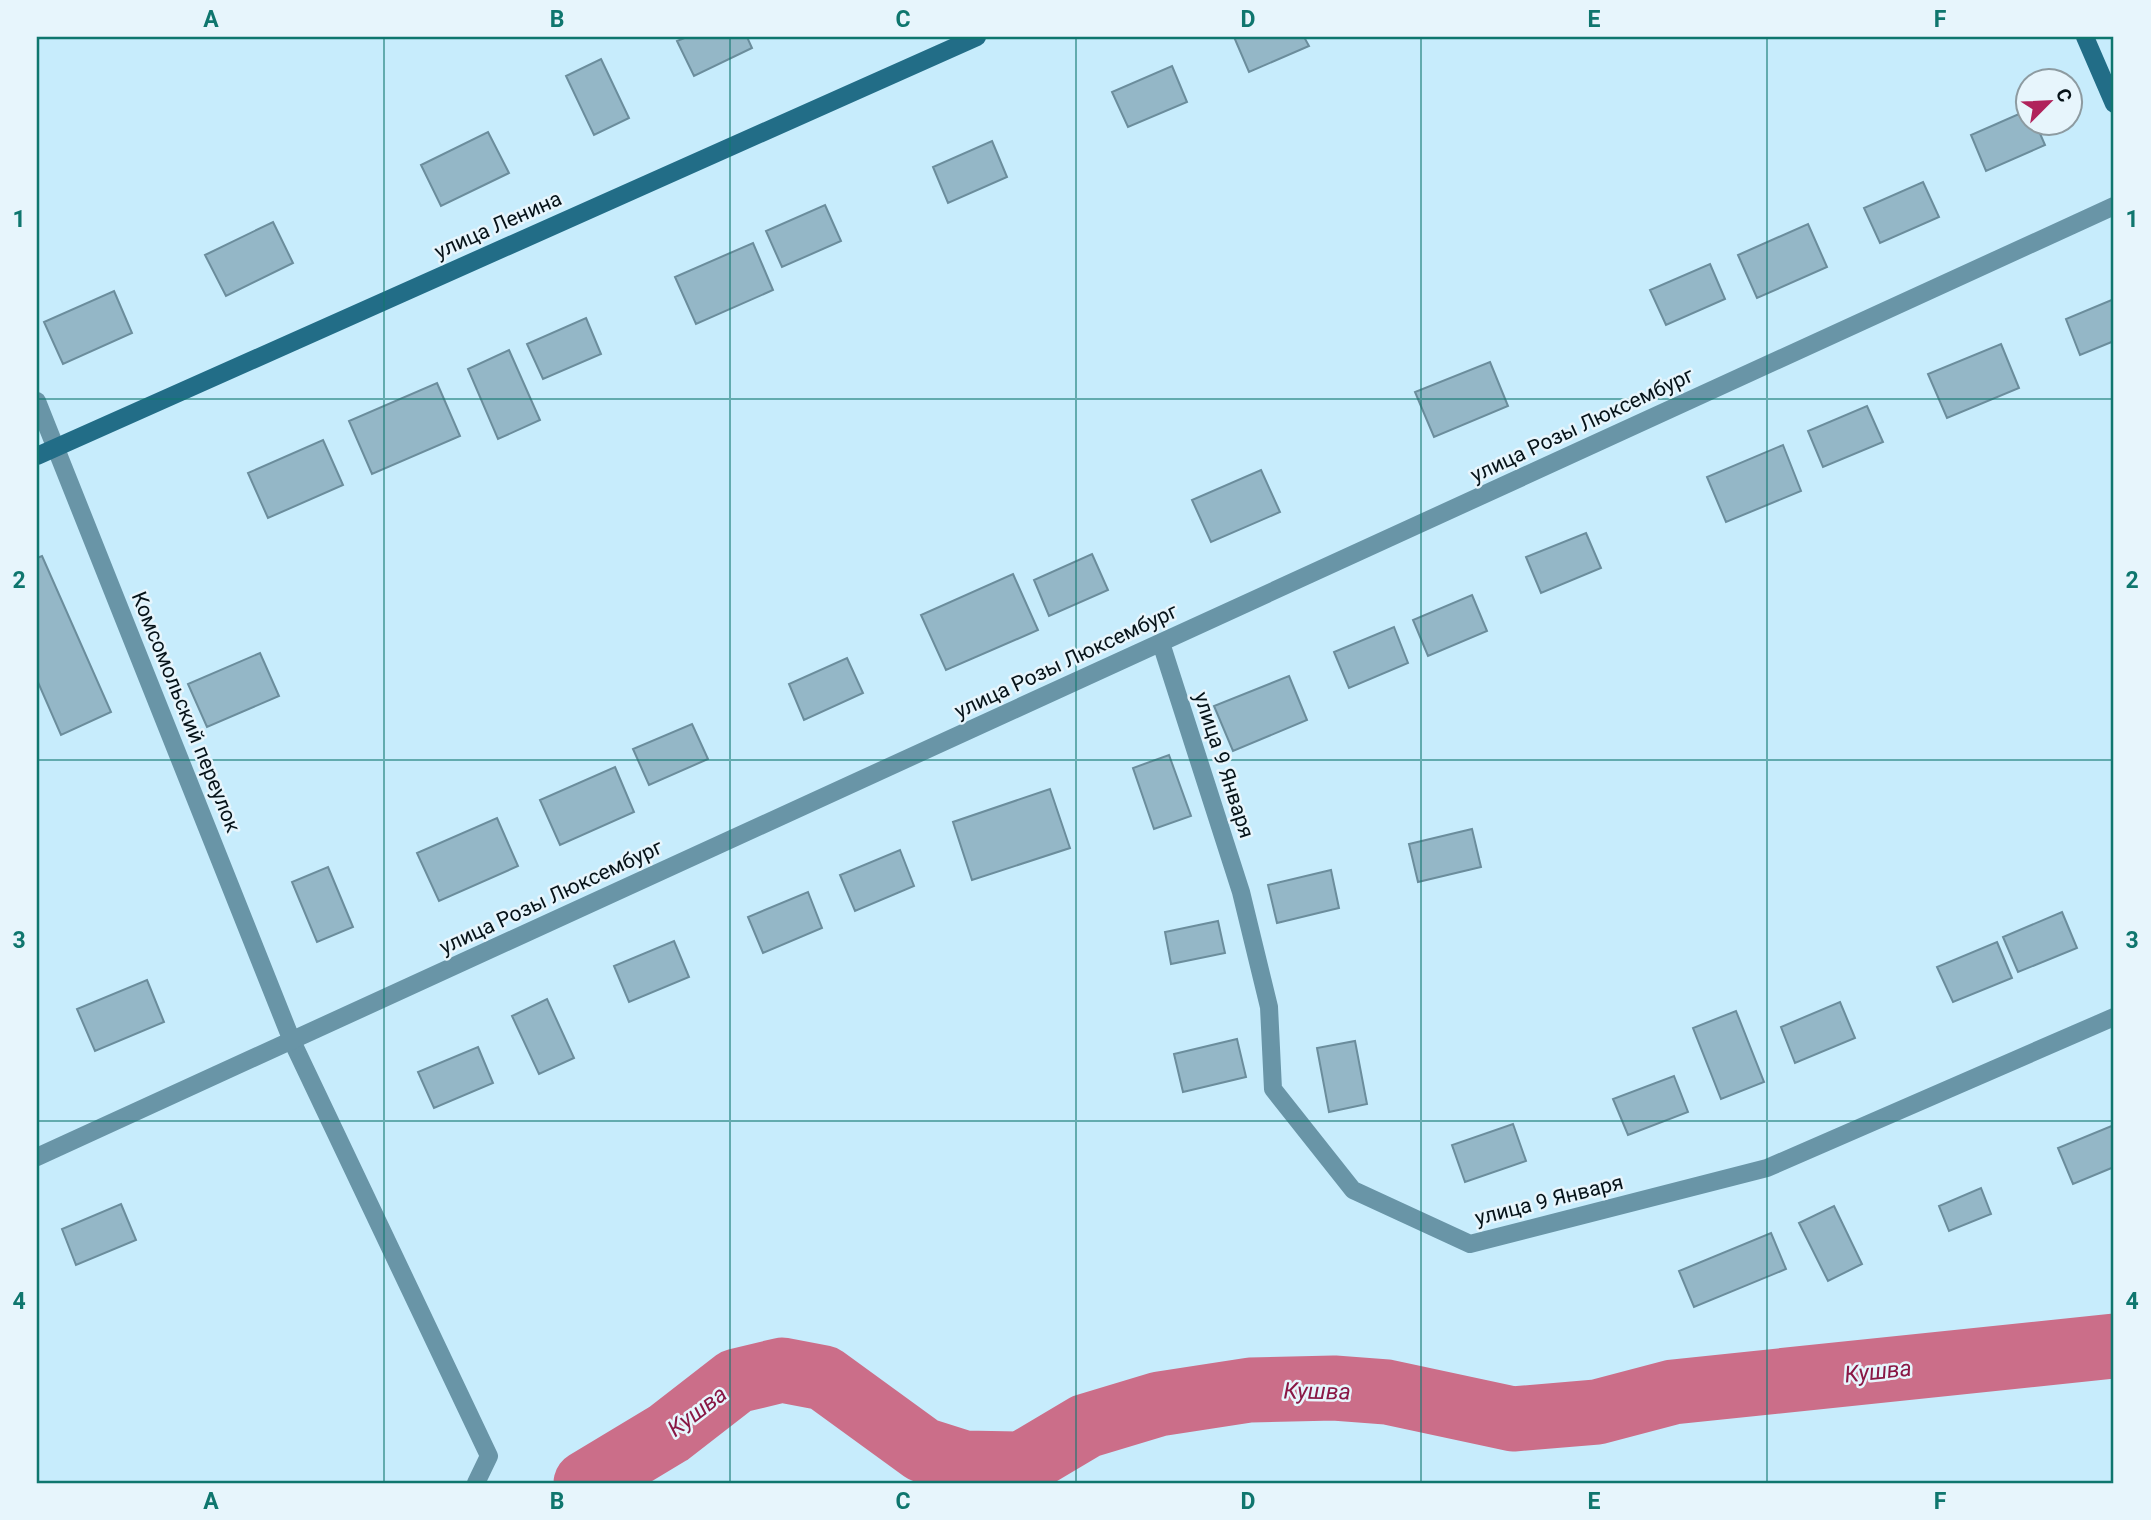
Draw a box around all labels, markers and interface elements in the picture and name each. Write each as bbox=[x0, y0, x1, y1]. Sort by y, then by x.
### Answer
text: A bbox=[203, 6, 219, 33]
text: B bbox=[550, 6, 564, 33]
text: C bbox=[895, 6, 911, 33]
text: D bbox=[1241, 6, 1255, 33]
text: E bbox=[1588, 6, 1601, 33]
text: F bbox=[1934, 6, 1947, 33]
north arrow bbox=[2014, 66, 2084, 136]
text: С bbox=[2051, 85, 2077, 106]
street label: улица Ленина bbox=[431, 186, 565, 264]
text: 1 bbox=[12, 206, 26, 233]
text: 1 bbox=[2125, 206, 2139, 233]
street label: улица Розы Люксембург bbox=[1467, 363, 1697, 487]
text: 2 bbox=[12, 567, 26, 594]
text: 2 bbox=[2125, 567, 2139, 594]
street label: Комсомольский переулок bbox=[127, 588, 246, 836]
street label: улица Розы Люксембург bbox=[951, 599, 1181, 723]
street label: улица 9 Января bbox=[1189, 689, 1259, 841]
street label: улица Розы Люксембург bbox=[436, 835, 666, 959]
text: 3 bbox=[12, 927, 26, 954]
text: 3 bbox=[2125, 927, 2139, 954]
street label: улица 9 Января bbox=[1472, 1170, 1626, 1230]
text: 4 bbox=[12, 1288, 26, 1315]
text: 4 bbox=[2125, 1288, 2139, 1315]
water label: Кушва bbox=[1843, 1355, 1913, 1388]
water label: Кушва bbox=[1283, 1377, 1351, 1406]
water label: Кушва bbox=[662, 1380, 732, 1442]
text: A bbox=[203, 1488, 219, 1515]
text: B bbox=[550, 1488, 564, 1515]
text: C bbox=[895, 1488, 911, 1515]
text: D bbox=[1241, 1488, 1255, 1515]
text: E bbox=[1588, 1488, 1601, 1515]
text: F bbox=[1934, 1488, 1947, 1515]

